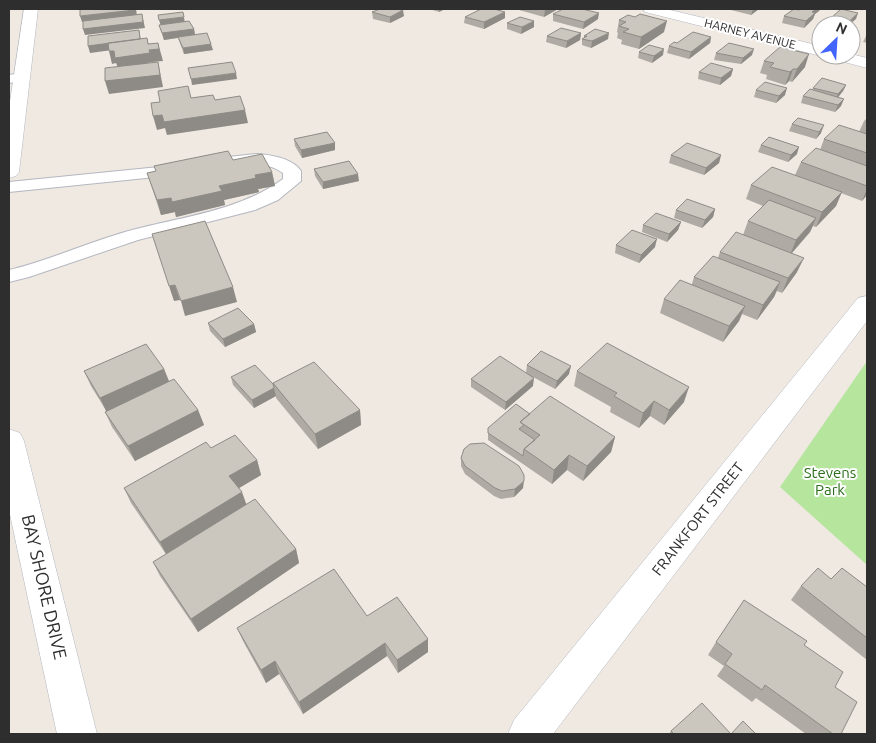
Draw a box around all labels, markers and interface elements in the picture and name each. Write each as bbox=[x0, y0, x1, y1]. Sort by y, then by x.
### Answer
north arrow bbox=[811, 15, 861, 65]
street label: HARNEY AVENUE bbox=[703, 16, 797, 51]
text: N bbox=[833, 19, 850, 38]
street label: FRANKFORT STREET bbox=[648, 458, 747, 579]
park label: Stevens Park bbox=[804, 464, 856, 498]
street label: BAY SHORE DRIVE bbox=[19, 512, 71, 661]

